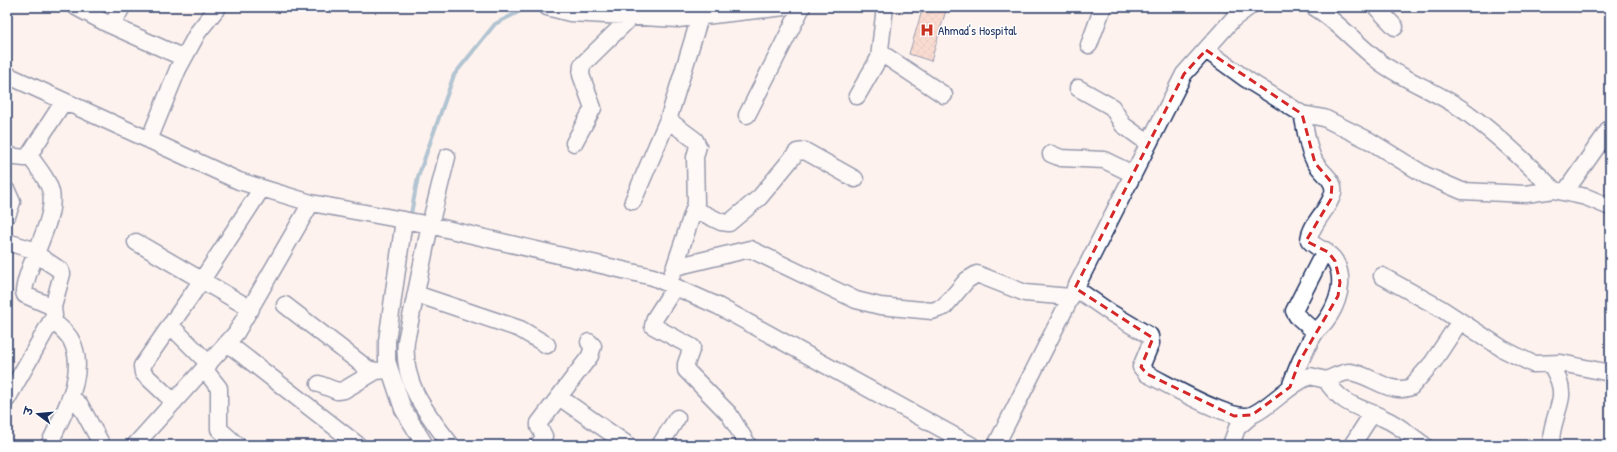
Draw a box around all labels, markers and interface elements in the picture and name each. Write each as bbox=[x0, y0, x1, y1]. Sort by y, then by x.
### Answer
place label: Ahmad's Hospital bbox=[938, 21, 1017, 39]
hospital icon: Ahmad's Hospital bbox=[919, 22, 935, 38]
north arrow bbox=[18, 394, 58, 434]
text: उ bbox=[20, 404, 37, 418]

